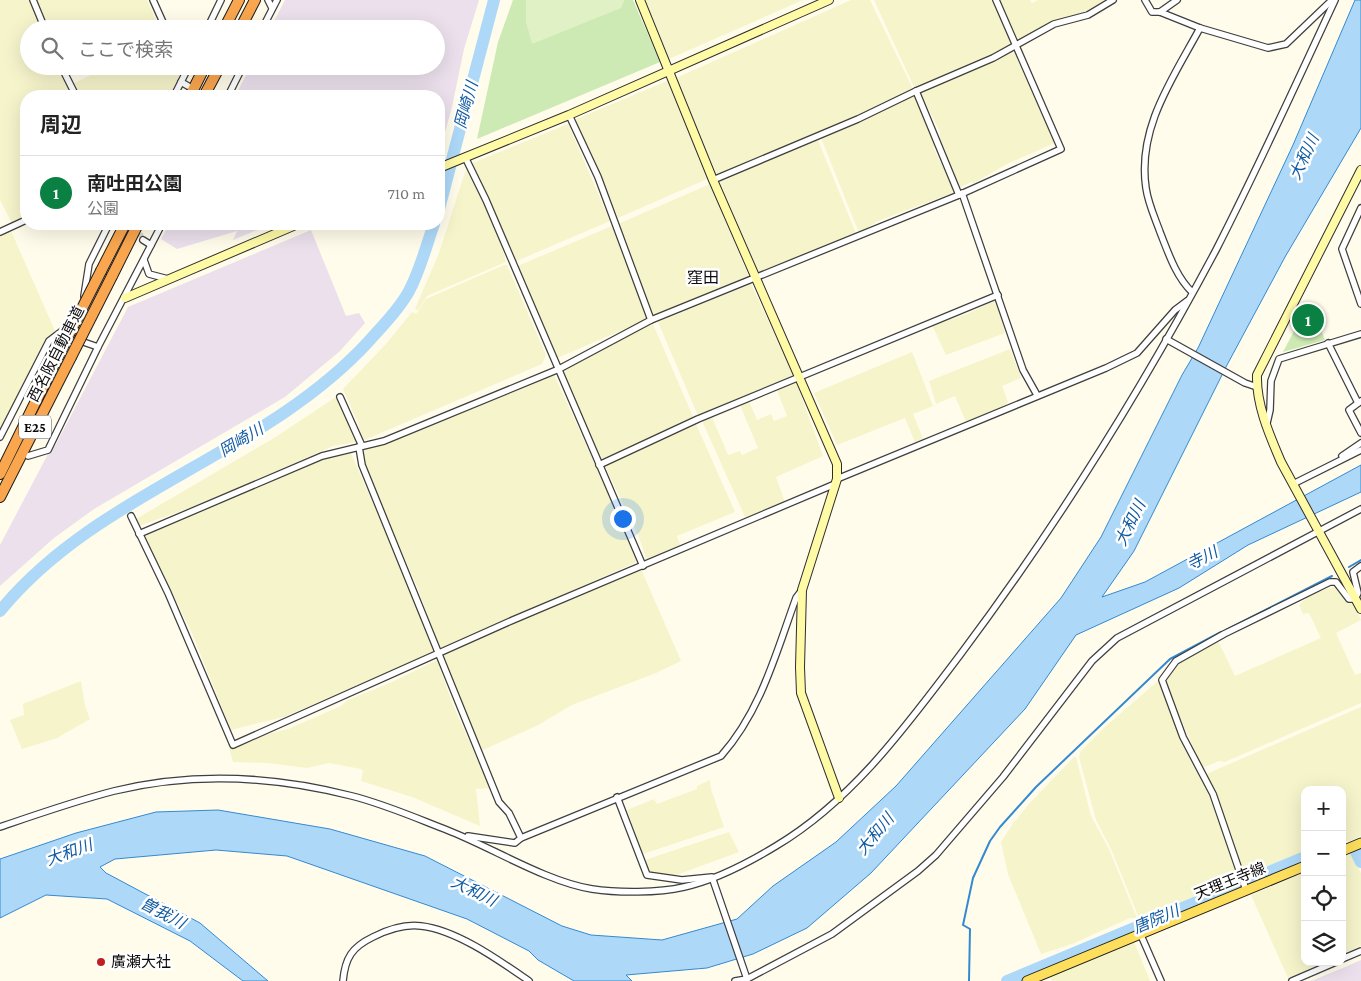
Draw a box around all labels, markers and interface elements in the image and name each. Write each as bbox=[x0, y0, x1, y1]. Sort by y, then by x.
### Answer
search box bbox=[20, 20, 445, 75]
icon: search bbox=[38, 34, 66, 62]
text: ここで検索 bbox=[78, 39, 173, 60]
water label: 岡崎川 bbox=[452, 78, 481, 130]
text: 周辺 bbox=[40, 113, 82, 137]
water label: 大和川 bbox=[1286, 130, 1323, 182]
text: 南吐田公園 bbox=[87, 173, 182, 194]
text: 1 bbox=[53, 185, 59, 202]
text: 710 m bbox=[387, 185, 425, 202]
text: 公園 bbox=[87, 200, 119, 217]
district label: 窪田 bbox=[687, 269, 719, 286]
pin: 1 bbox=[1292, 301, 1324, 339]
street label: 西名阪自動車道 bbox=[25, 304, 87, 404]
road number: E25 bbox=[19, 416, 51, 438]
water label: 岡崎川 bbox=[216, 419, 268, 460]
water label: 大和川 bbox=[1112, 496, 1149, 548]
your location bbox=[610, 506, 636, 532]
water label: 寺川 bbox=[1184, 542, 1222, 573]
map controls bbox=[1301, 786, 1346, 966]
button: + bbox=[1301, 786, 1346, 831]
water label: 大和川 bbox=[853, 809, 898, 858]
button: − bbox=[1301, 831, 1346, 876]
water label: 大和川 bbox=[44, 835, 96, 868]
street label: 天理王寺線 bbox=[1192, 860, 1268, 902]
water label: 大和川 bbox=[449, 873, 501, 910]
button: locate bbox=[1301, 876, 1346, 921]
water label: 曽我川 bbox=[138, 894, 190, 933]
water label: 唐院川 bbox=[1131, 901, 1183, 936]
button: layers bbox=[1301, 921, 1346, 966]
place label: 廣瀬大社 bbox=[111, 954, 171, 970]
marker: 廣瀬大社 bbox=[95, 956, 107, 968]

